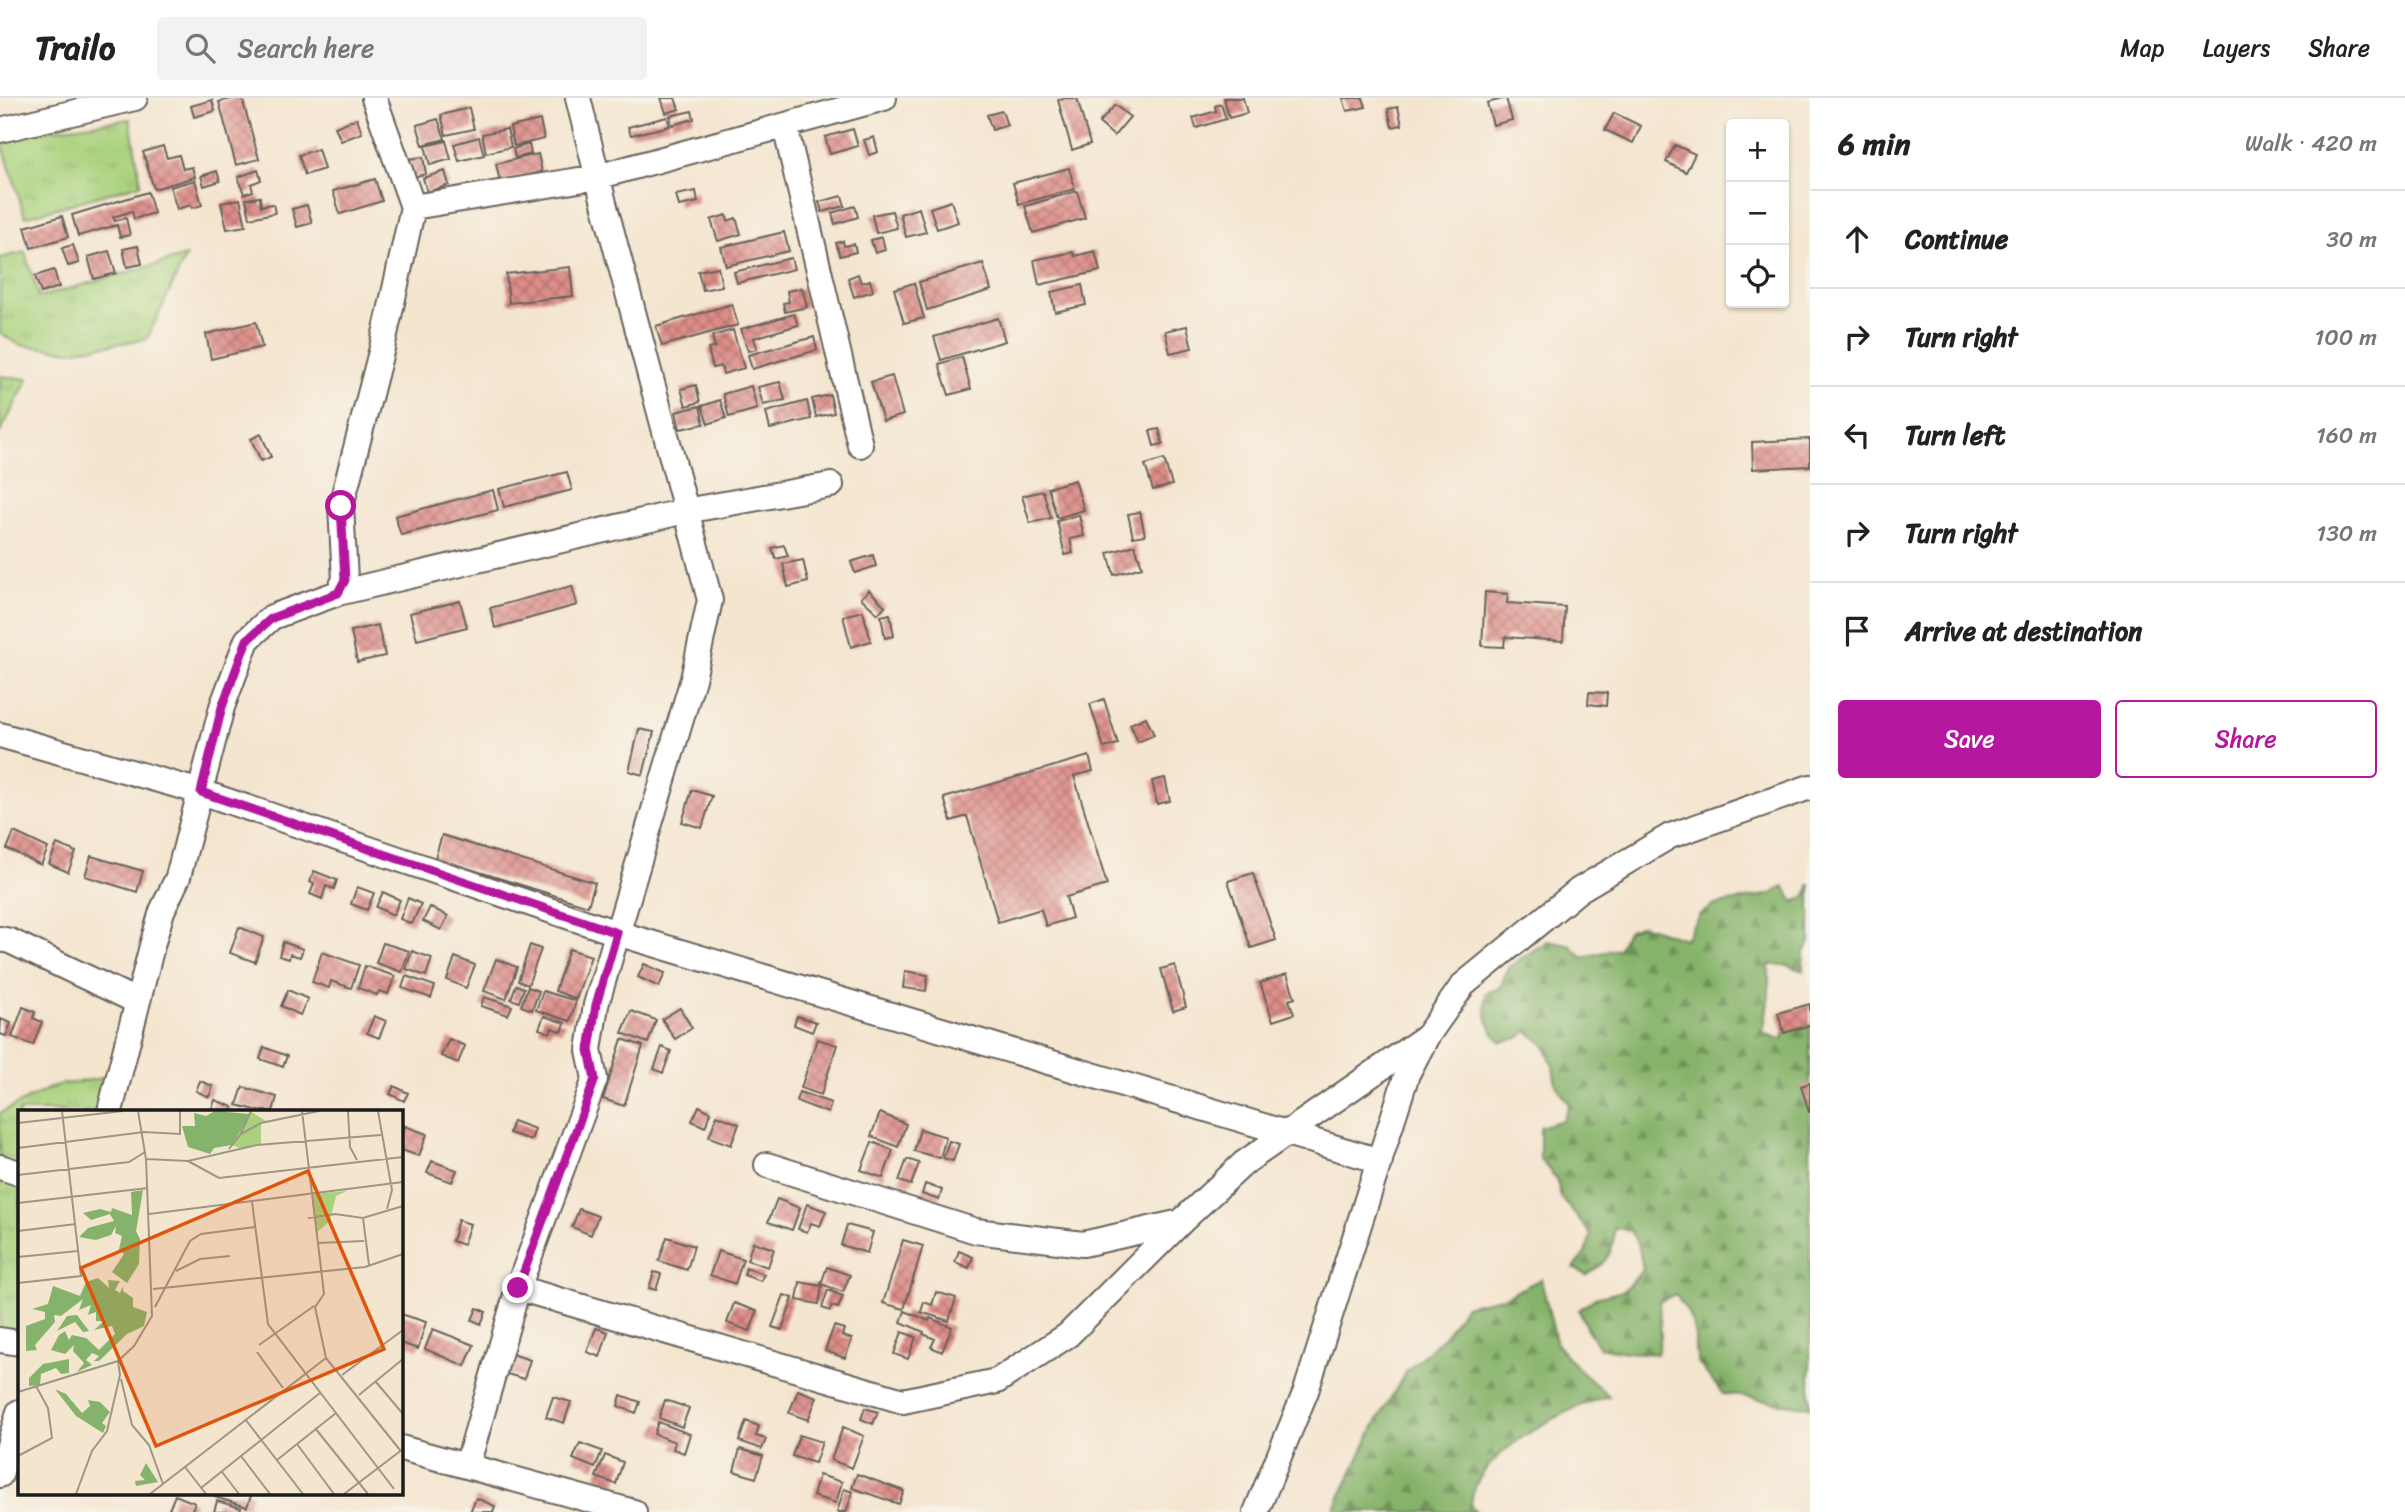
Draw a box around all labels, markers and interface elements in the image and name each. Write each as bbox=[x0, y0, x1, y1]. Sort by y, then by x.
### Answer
search box bbox=[157, 17, 647, 80]
text: Trailo bbox=[35, 19, 115, 77]
text: Search here bbox=[237, 25, 374, 71]
text: Map bbox=[2120, 27, 2165, 69]
text: Layers bbox=[2203, 27, 2270, 69]
text: Share bbox=[2308, 27, 2370, 69]
icon: search bbox=[181, 29, 219, 67]
text: 6 min bbox=[1838, 117, 1910, 171]
map controls bbox=[1726, 119, 1789, 308]
button: + bbox=[1726, 119, 1789, 182]
text: Walk · 420 m bbox=[2245, 123, 2377, 164]
button: − bbox=[1726, 182, 1789, 245]
text: Continue bbox=[1905, 216, 2008, 262]
text: 30 m bbox=[2326, 219, 2377, 260]
icon: ahead bbox=[1838, 220, 1876, 258]
button: locate bbox=[1726, 245, 1789, 308]
text: Turn right bbox=[1905, 314, 2018, 360]
text: 100 m bbox=[2314, 317, 2377, 358]
icon: right bbox=[1838, 318, 1876, 356]
text: Turn left bbox=[1905, 412, 2005, 458]
text: 160 m bbox=[2316, 415, 2377, 456]
icon: left bbox=[1838, 416, 1876, 454]
route start bbox=[325, 490, 356, 521]
text: Turn right bbox=[1905, 510, 2018, 556]
text: 130 m bbox=[2316, 513, 2377, 554]
icon: right bbox=[1838, 514, 1876, 552]
text: Arrive at destination bbox=[1905, 608, 2142, 654]
icon: arrive bbox=[1838, 612, 1876, 650]
button: Save bbox=[1838, 700, 2101, 778]
button: Share bbox=[2115, 700, 2377, 778]
inset map bbox=[18, 1110, 402, 1494]
route end bbox=[502, 1272, 533, 1303]

